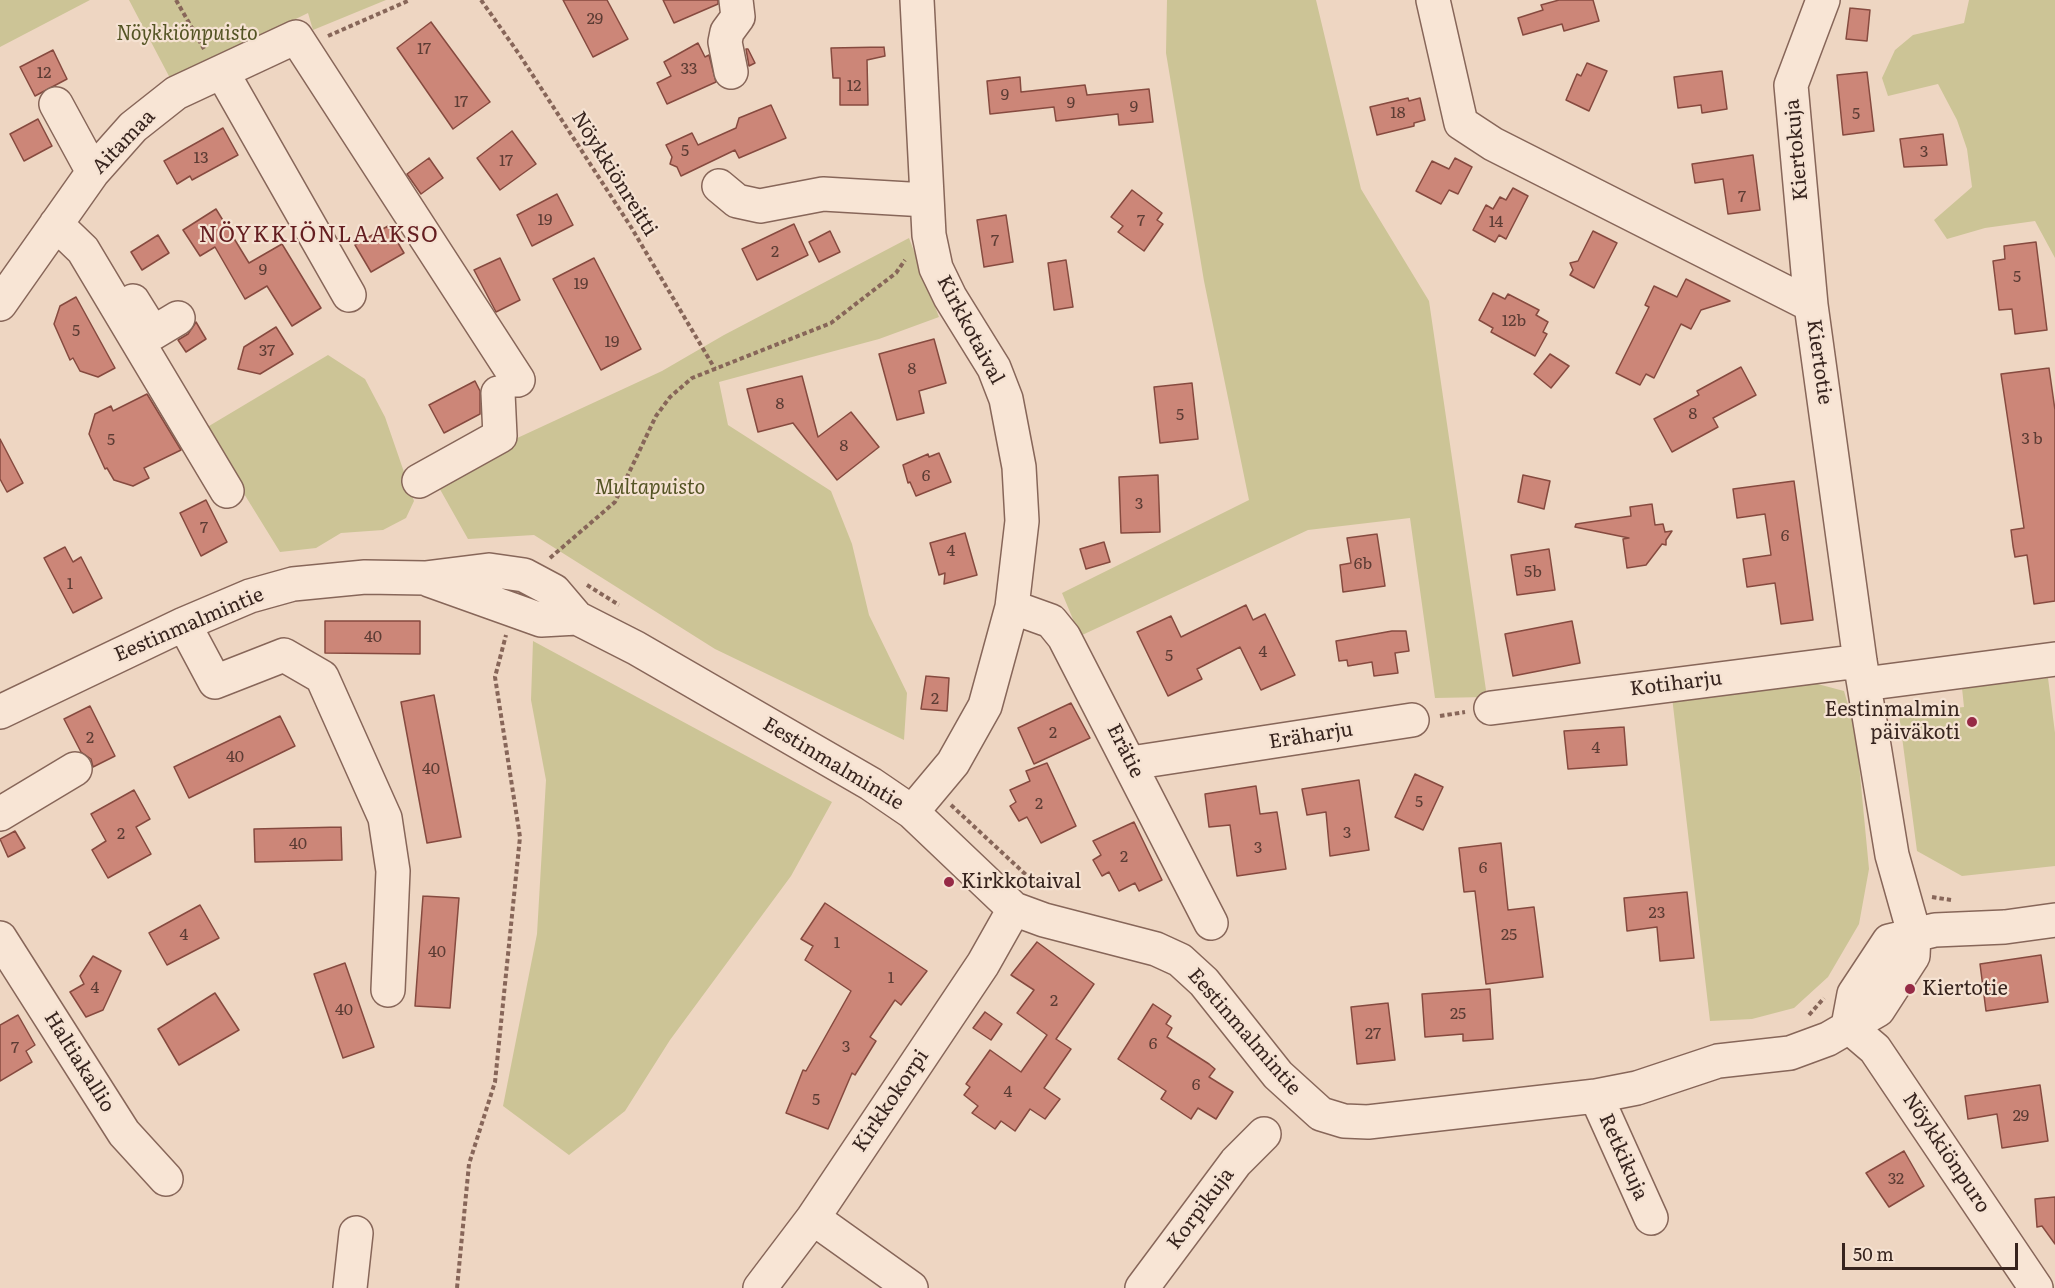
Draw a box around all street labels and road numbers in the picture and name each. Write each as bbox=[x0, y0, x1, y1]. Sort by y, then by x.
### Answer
street label: Kiertokuja bbox=[1781, 98, 1813, 202]
street label: Aitamaa bbox=[88, 105, 160, 179]
street label: Nöykkiönreitti bbox=[566, 107, 662, 241]
street label: Kirkkotaival bbox=[931, 271, 1009, 389]
street label: Kiertotie bbox=[1801, 318, 1837, 406]
street label: Eestinmalmintie bbox=[111, 583, 267, 667]
street label: Kotiharju bbox=[1628, 666, 1724, 702]
street label: Eestinmalmintie bbox=[758, 713, 908, 815]
street label: Eräharju bbox=[1267, 718, 1355, 754]
street label: Erätie bbox=[1101, 720, 1149, 782]
street label: Eestinmalmintie bbox=[1182, 964, 1306, 1100]
street label: Haltiakallio bbox=[39, 1007, 119, 1117]
street label: Kirkkokorpi bbox=[848, 1045, 934, 1157]
street label: Nöykkiönpuro bbox=[1897, 1088, 1995, 1218]
street label: Retkikuja bbox=[1593, 1110, 1653, 1204]
street label: Korpikuja bbox=[1163, 1163, 1239, 1255]

